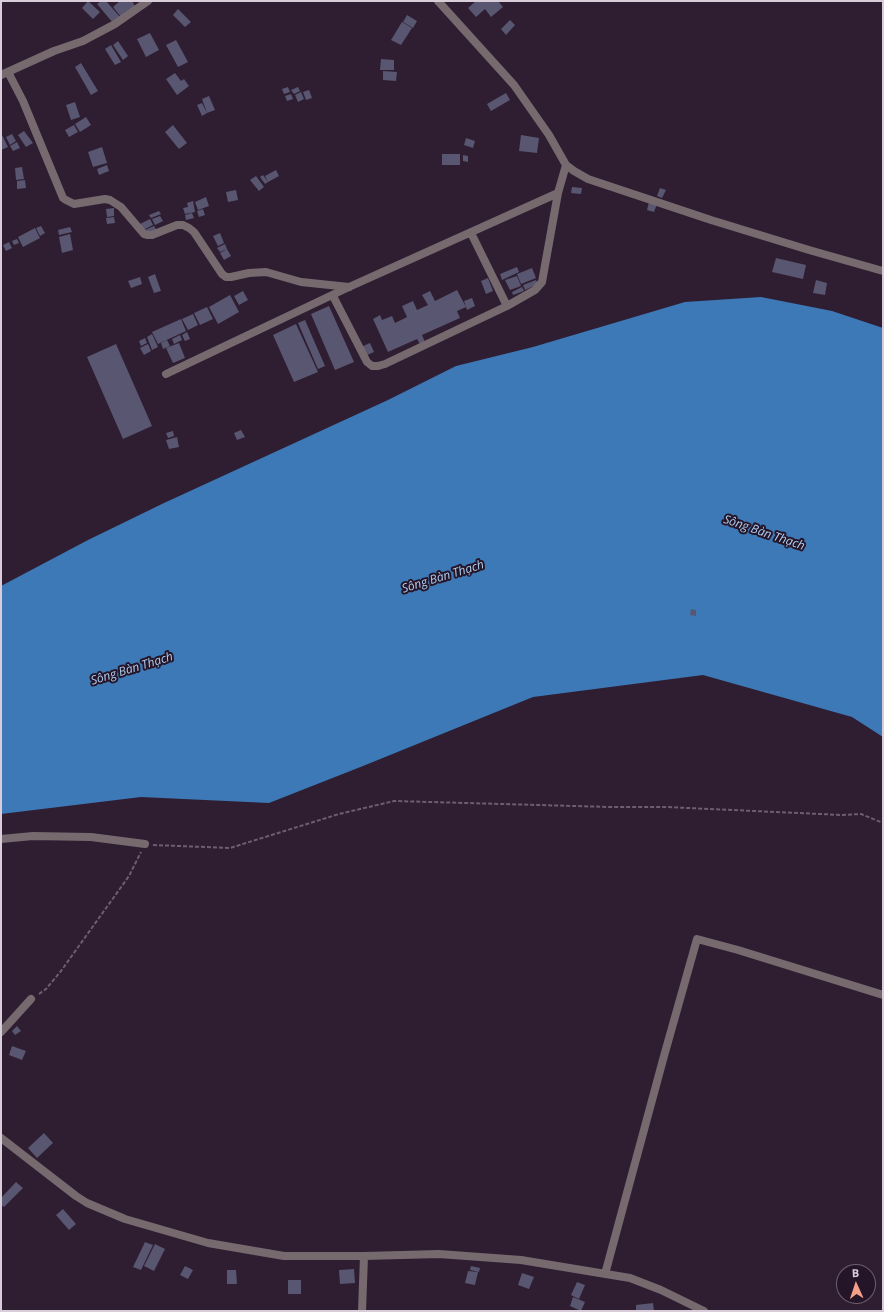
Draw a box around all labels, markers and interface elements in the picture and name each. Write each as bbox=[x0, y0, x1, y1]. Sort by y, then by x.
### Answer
water label: Sông Bàn Thạch bbox=[721, 512, 807, 554]
water label: Sông Bàn Thạch bbox=[400, 558, 486, 596]
water label: Sông Bàn Thạch bbox=[89, 650, 175, 688]
north arrow bbox=[836, 1264, 876, 1304]
text: B bbox=[851, 1265, 859, 1280]

